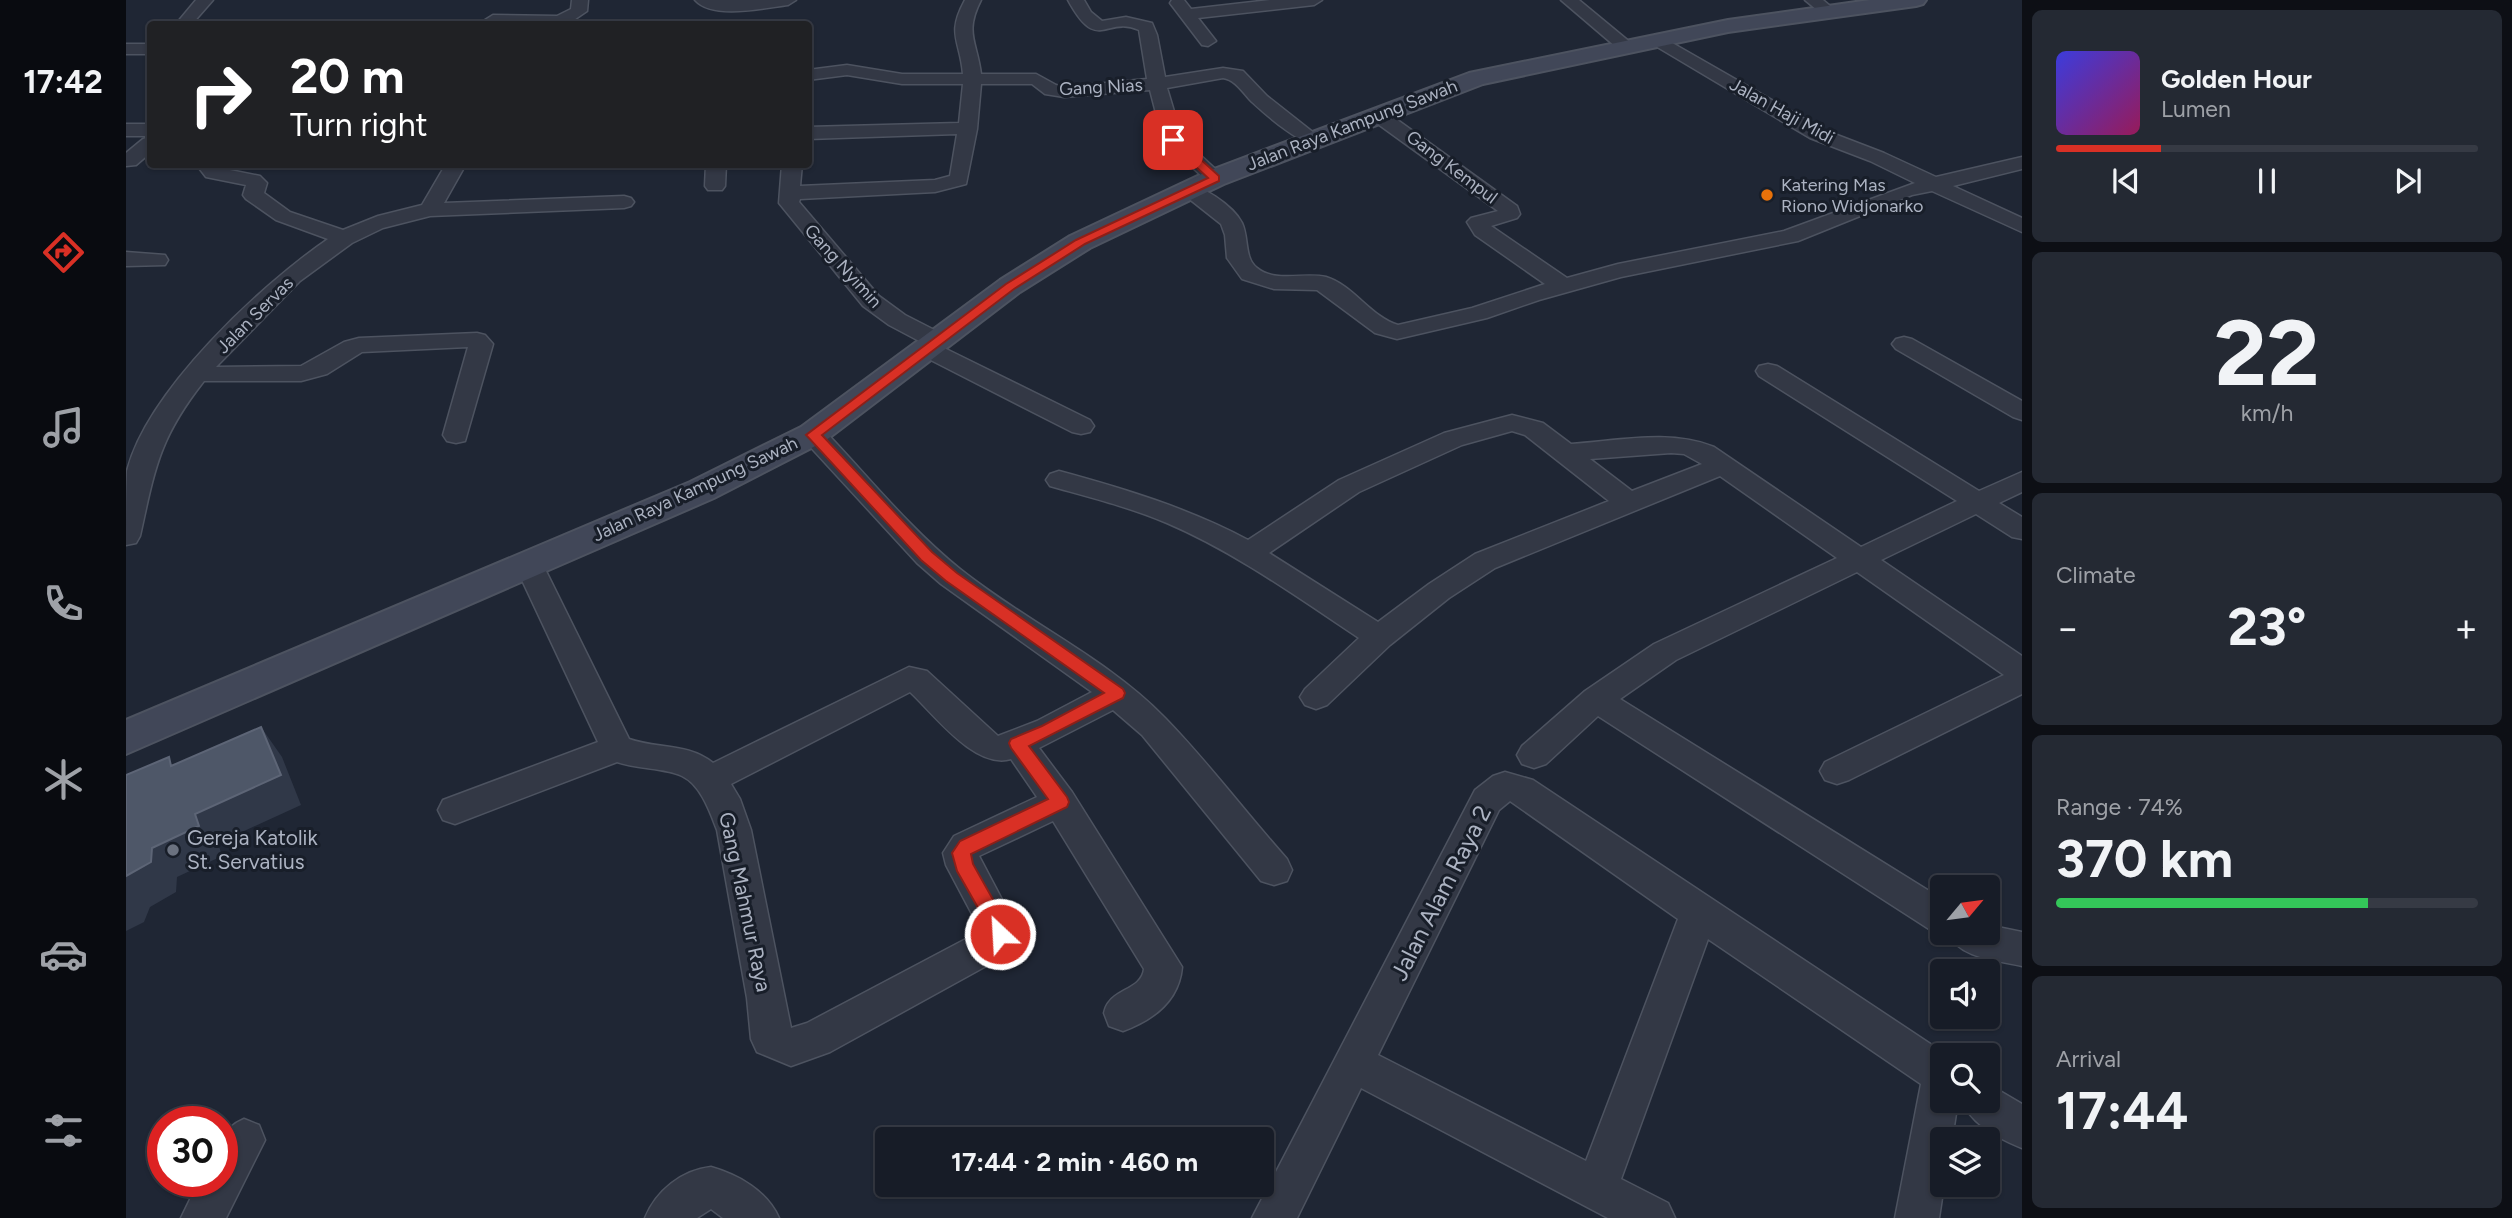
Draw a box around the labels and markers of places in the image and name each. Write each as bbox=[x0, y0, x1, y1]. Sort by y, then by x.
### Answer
pin bbox=[1143, 110, 1203, 170]
place label: Katering Mas Riono Widjonarko bbox=[1781, 174, 1923, 217]
marker: Katering Mas Riono Widjonarko bbox=[1759, 187, 1775, 203]
place label: Gereja Katolik St. Servatius bbox=[187, 825, 318, 874]
marker: Gereja Katolik St. Servatius bbox=[165, 842, 181, 858]

